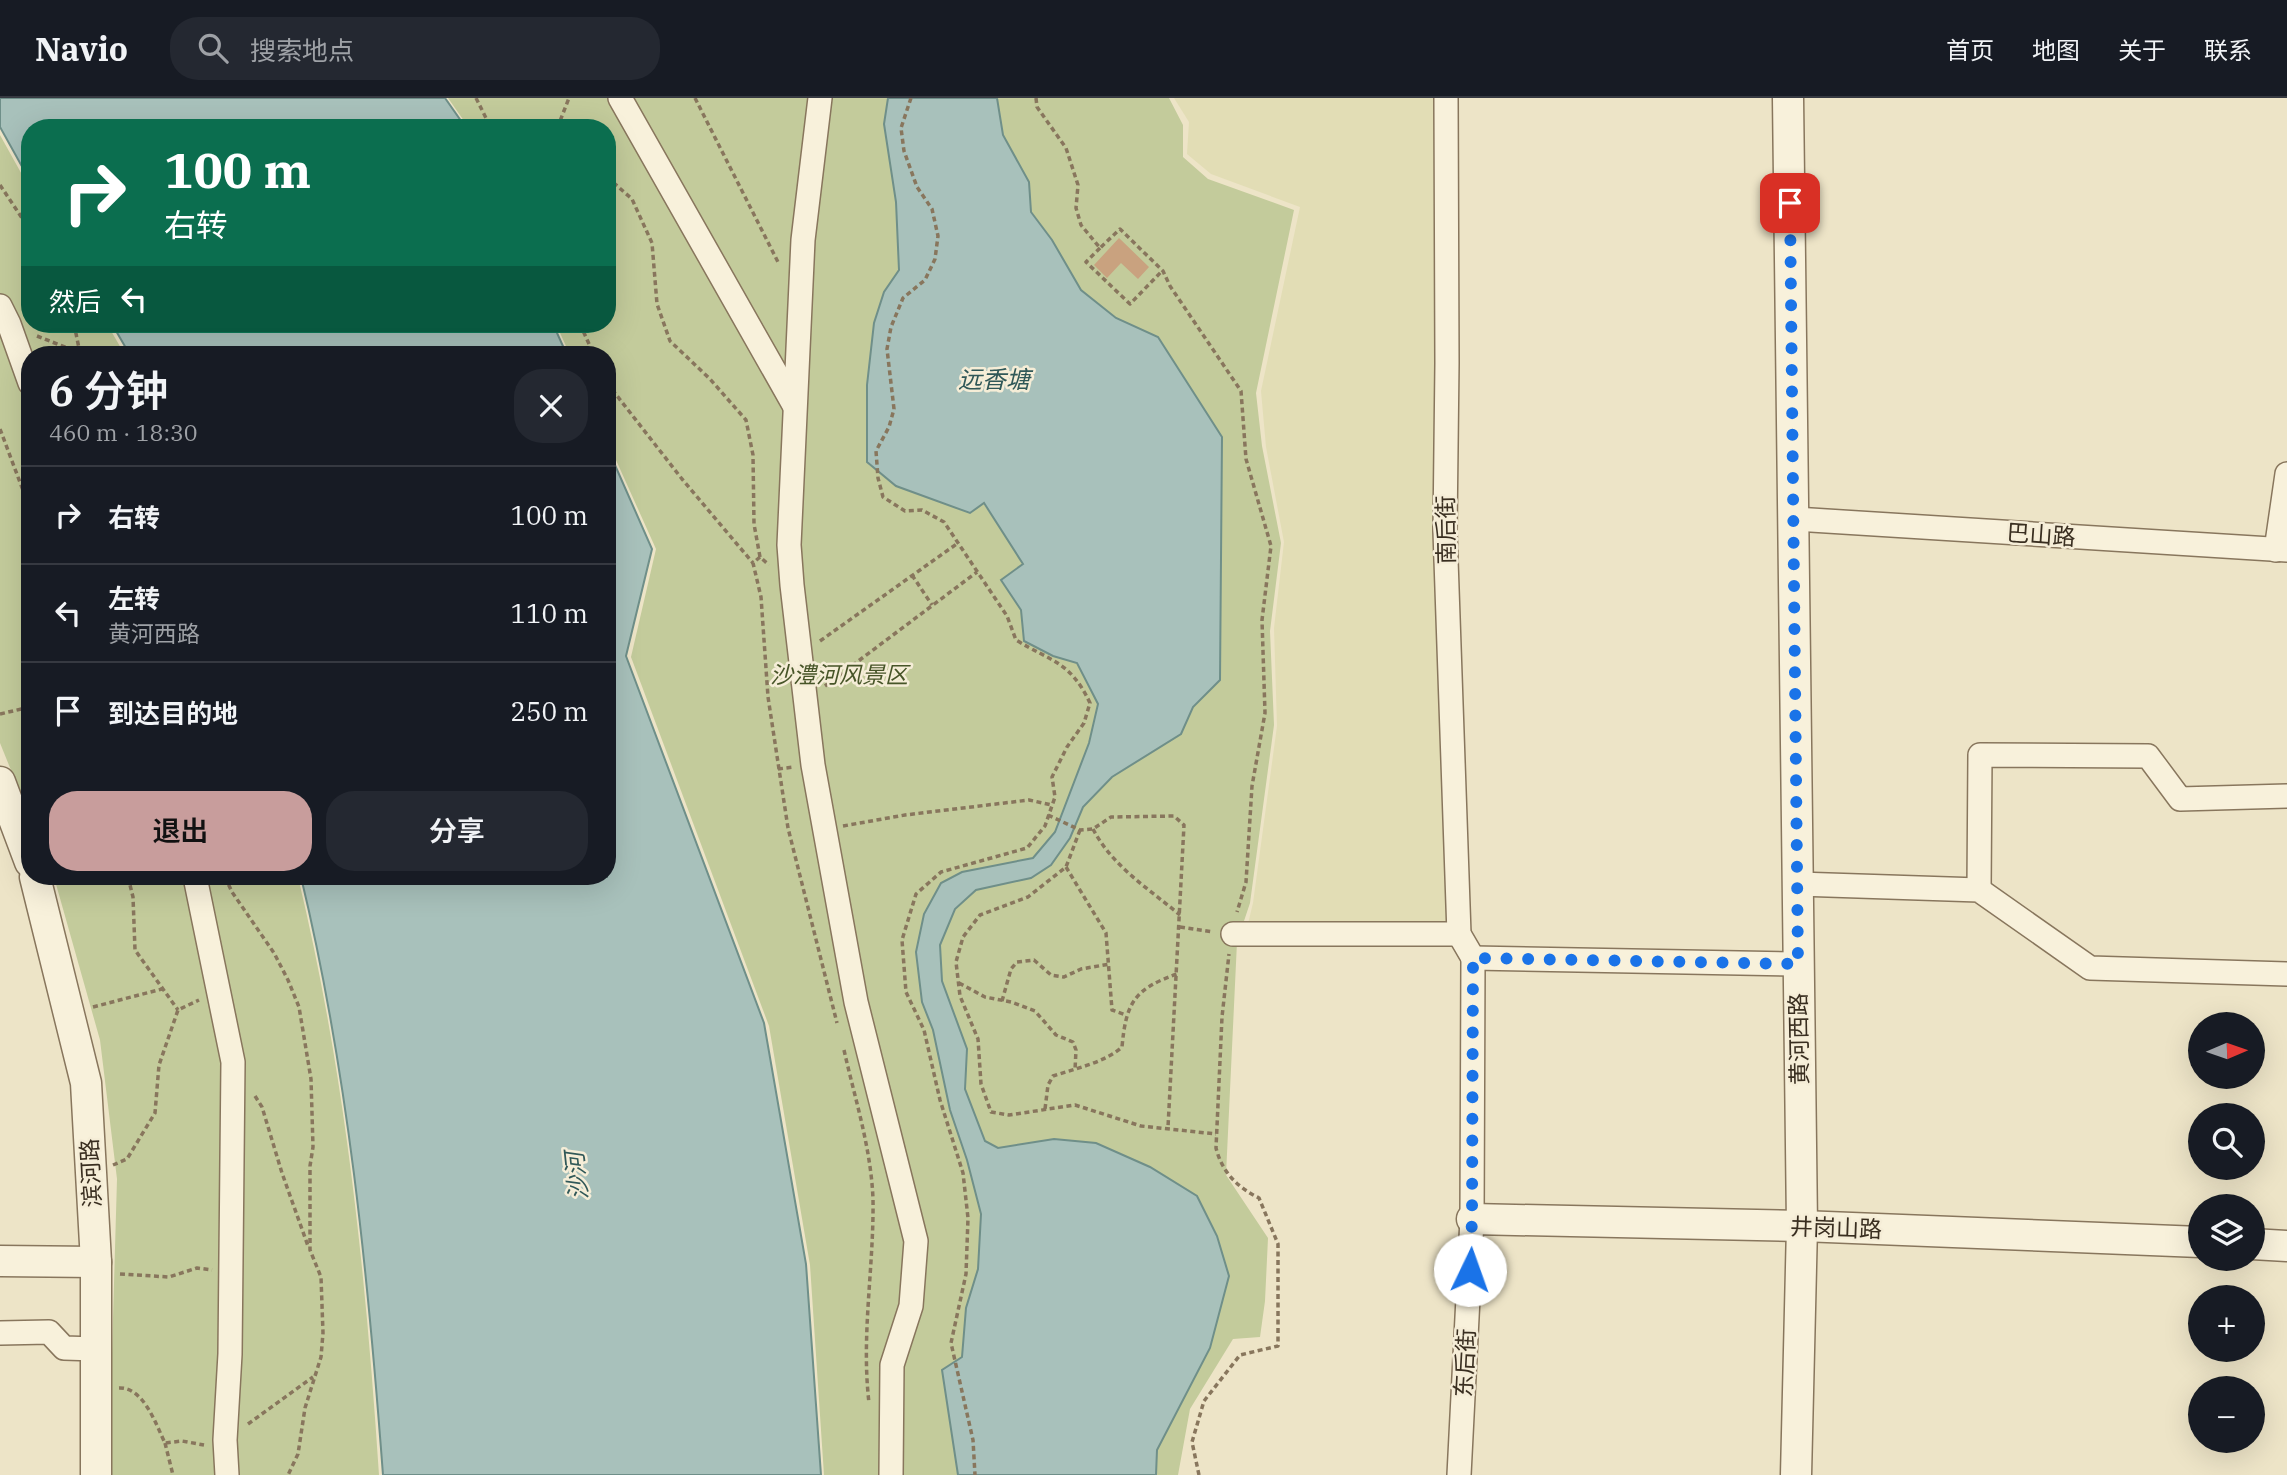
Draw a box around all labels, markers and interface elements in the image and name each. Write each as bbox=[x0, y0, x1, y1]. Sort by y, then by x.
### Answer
search box bbox=[170, 17, 660, 80]
text: Navio bbox=[35, 27, 128, 70]
icon: search bbox=[194, 29, 232, 67]
text: 搜索地点 bbox=[250, 33, 354, 67]
text: 首页 bbox=[1946, 34, 1994, 66]
text: 地图 bbox=[2032, 34, 2080, 66]
text: 关于 bbox=[2118, 34, 2166, 66]
text: 联系 bbox=[2204, 34, 2252, 66]
text: 100 m bbox=[164, 138, 311, 201]
icon: right bbox=[49, 147, 140, 238]
pin bbox=[1760, 173, 1820, 233]
icon: arrive bbox=[1771, 184, 1809, 222]
text: 右转 bbox=[164, 204, 228, 246]
icon: left bbox=[115, 280, 153, 318]
text: 然后 bbox=[49, 284, 101, 318]
text: 6 分钟 bbox=[49, 363, 168, 418]
water label: 远香塘 bbox=[958, 363, 1034, 395]
button: close bbox=[514, 369, 588, 443]
text: 460 m · 18:30 bbox=[49, 417, 198, 447]
street label: 南后街 bbox=[1429, 495, 1461, 565]
icon: right bbox=[49, 496, 87, 534]
text: 100 m bbox=[510, 498, 588, 532]
text: 右转 bbox=[108, 500, 160, 534]
street label: 巴山路 bbox=[2006, 517, 2077, 551]
text: 左转 bbox=[108, 581, 160, 615]
icon: left bbox=[49, 594, 87, 632]
text: 110 m bbox=[510, 596, 588, 630]
text: 黄河西路 bbox=[108, 618, 200, 648]
park label: 沙澧河风景区 bbox=[770, 659, 911, 689]
icon: arrive bbox=[49, 692, 87, 730]
text: 250 m bbox=[510, 694, 588, 728]
text: 到达目的地 bbox=[108, 696, 238, 730]
button: 退出 bbox=[49, 791, 312, 871]
button: 分享 bbox=[326, 791, 588, 871]
street label: 黄河西路 bbox=[1782, 993, 1814, 1085]
north arrow bbox=[2188, 1012, 2264, 1088]
map controls bbox=[2188, 1012, 2265, 1453]
button: search bbox=[2188, 1103, 2265, 1180]
street label: 滨河路 bbox=[73, 1138, 107, 1208]
water label: 沙河 bbox=[557, 1147, 594, 1202]
button: layers bbox=[2188, 1194, 2265, 1271]
street label: 井岗山路 bbox=[1790, 1210, 1883, 1244]
position arrow bbox=[1433, 1233, 1507, 1307]
button: + bbox=[2188, 1285, 2265, 1362]
street label: 东后街 bbox=[1447, 1328, 1481, 1398]
button: − bbox=[2188, 1376, 2265, 1453]

